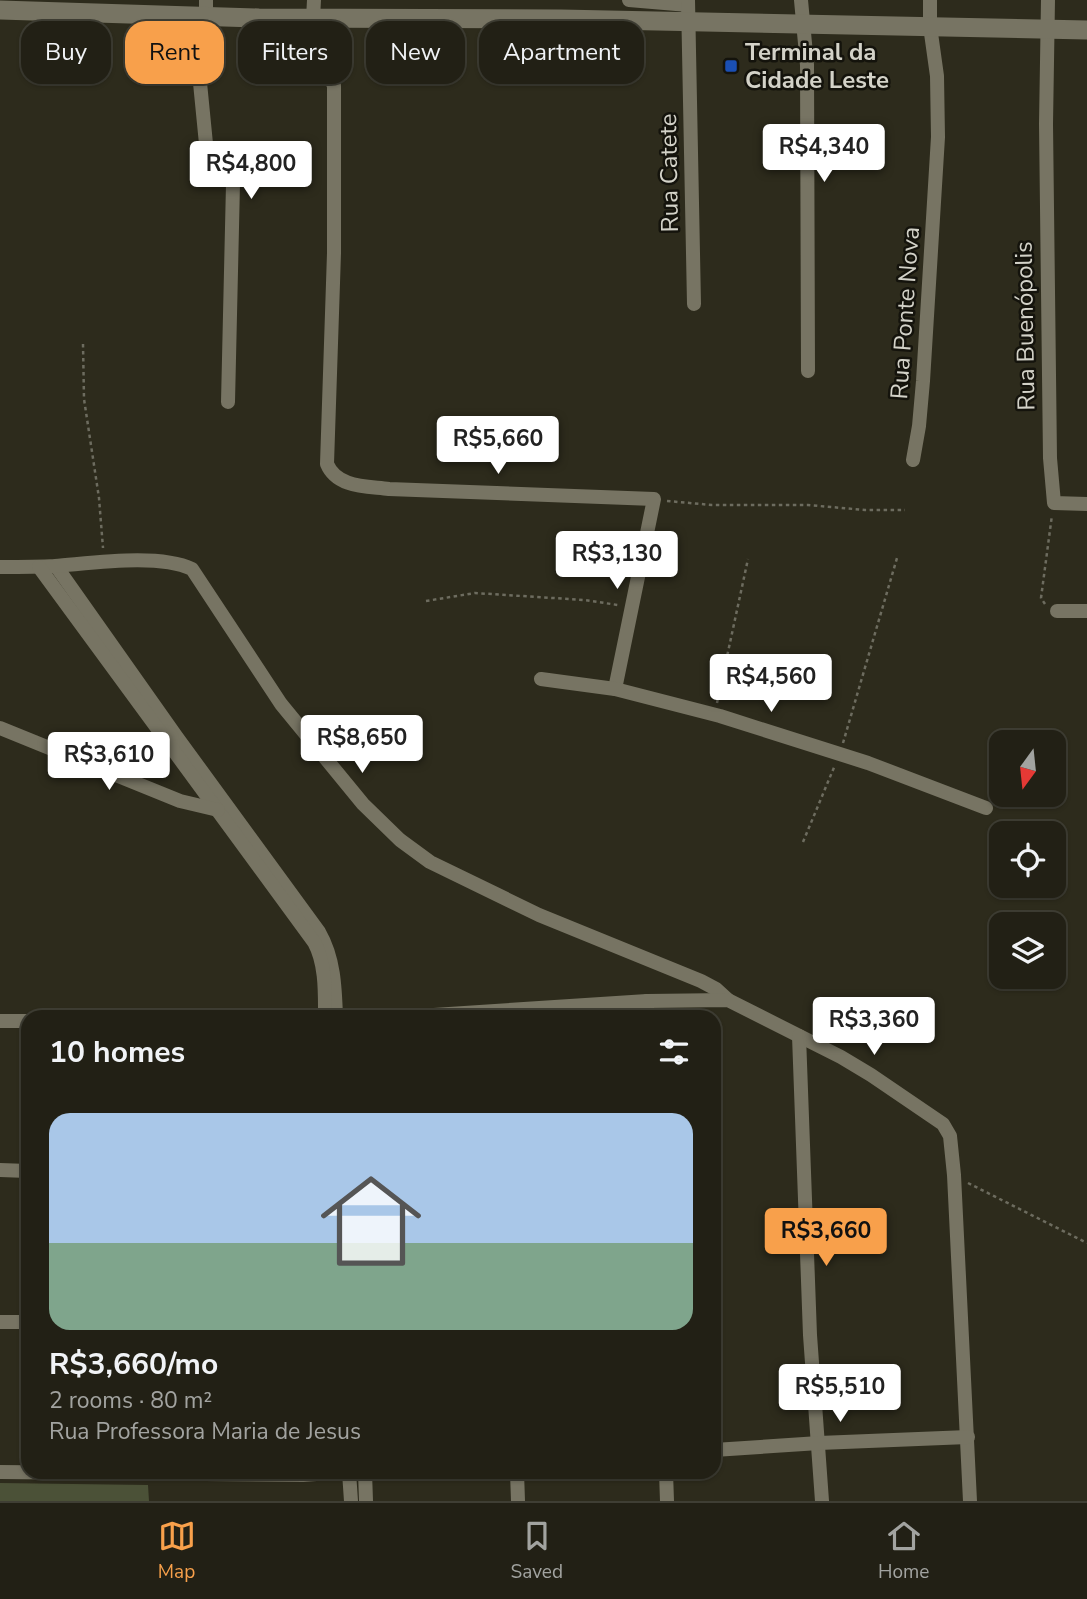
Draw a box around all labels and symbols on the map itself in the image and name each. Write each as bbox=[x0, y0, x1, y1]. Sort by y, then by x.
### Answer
place label: Terminal da Cidade Leste bbox=[745, 36, 889, 96]
marker: Terminal da Cidade Leste bbox=[723, 58, 739, 74]
street label: Rua Catete bbox=[652, 113, 686, 233]
pin: R$4,340 bbox=[759, 124, 889, 184]
pin: R$4,800 bbox=[186, 142, 316, 201]
street label: Rua Ponte Nova bbox=[883, 226, 927, 400]
street label: Rua Buenópolis bbox=[1008, 241, 1042, 411]
pin: R$5,660 bbox=[433, 416, 563, 476]
pin: R$3,130 bbox=[552, 532, 682, 591]
pin: R$4,560 bbox=[706, 654, 836, 714]
pin: R$8,650 bbox=[297, 716, 427, 775]
north arrow bbox=[989, 730, 1066, 807]
pin: R$3,610 bbox=[44, 732, 174, 792]
pin: R$3,360 bbox=[809, 998, 939, 1057]
pin: R$3,660 bbox=[761, 1208, 891, 1268]
pin: R$5,510 bbox=[775, 1364, 905, 1424]

